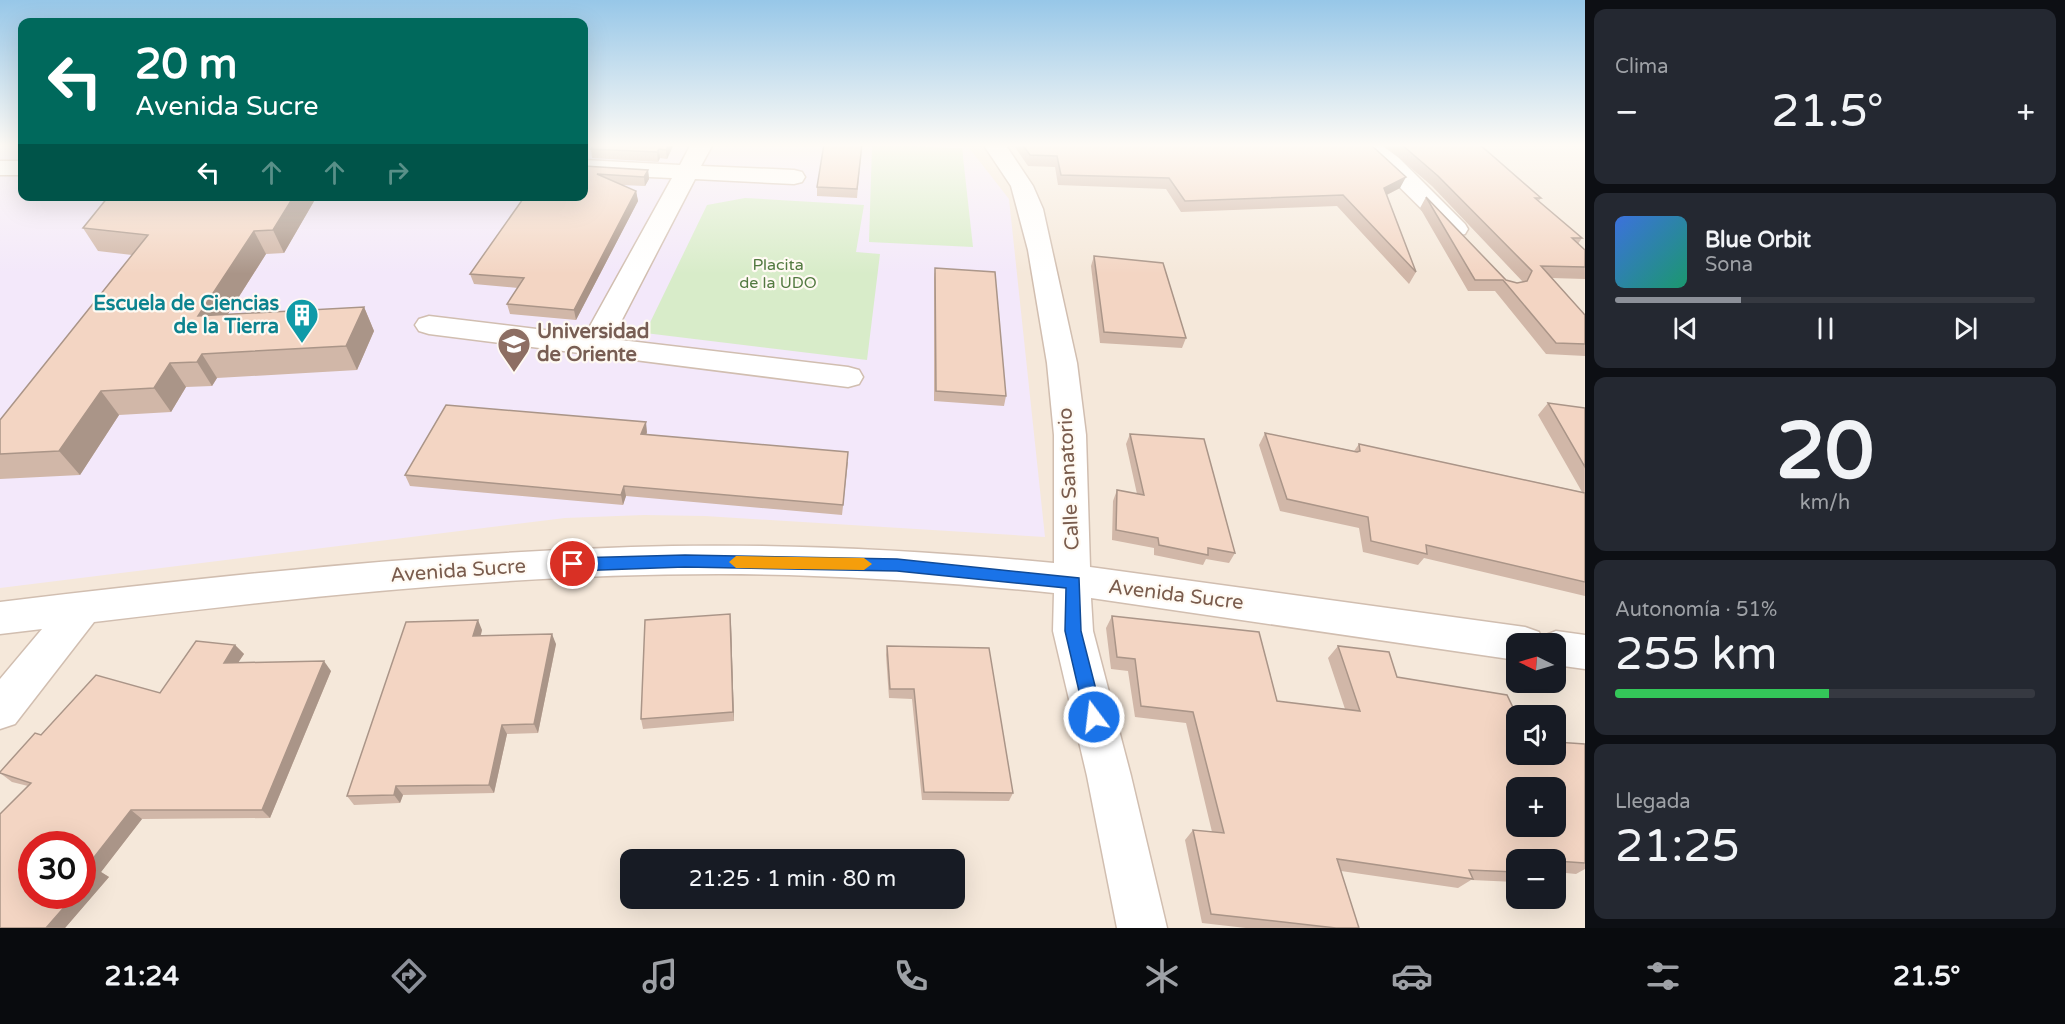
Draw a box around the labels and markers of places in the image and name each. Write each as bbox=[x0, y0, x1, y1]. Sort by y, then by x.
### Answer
place label: Escuela de Ciencias de la Tierra bbox=[93, 292, 279, 339]
building icon: Escuela de Ciencias de la Tierra bbox=[284, 297, 320, 344]
place label: Universidad de Oriente bbox=[537, 320, 649, 367]
school or university icon: Universidad de Oriente bbox=[496, 326, 532, 373]
pin bbox=[547, 538, 598, 589]

